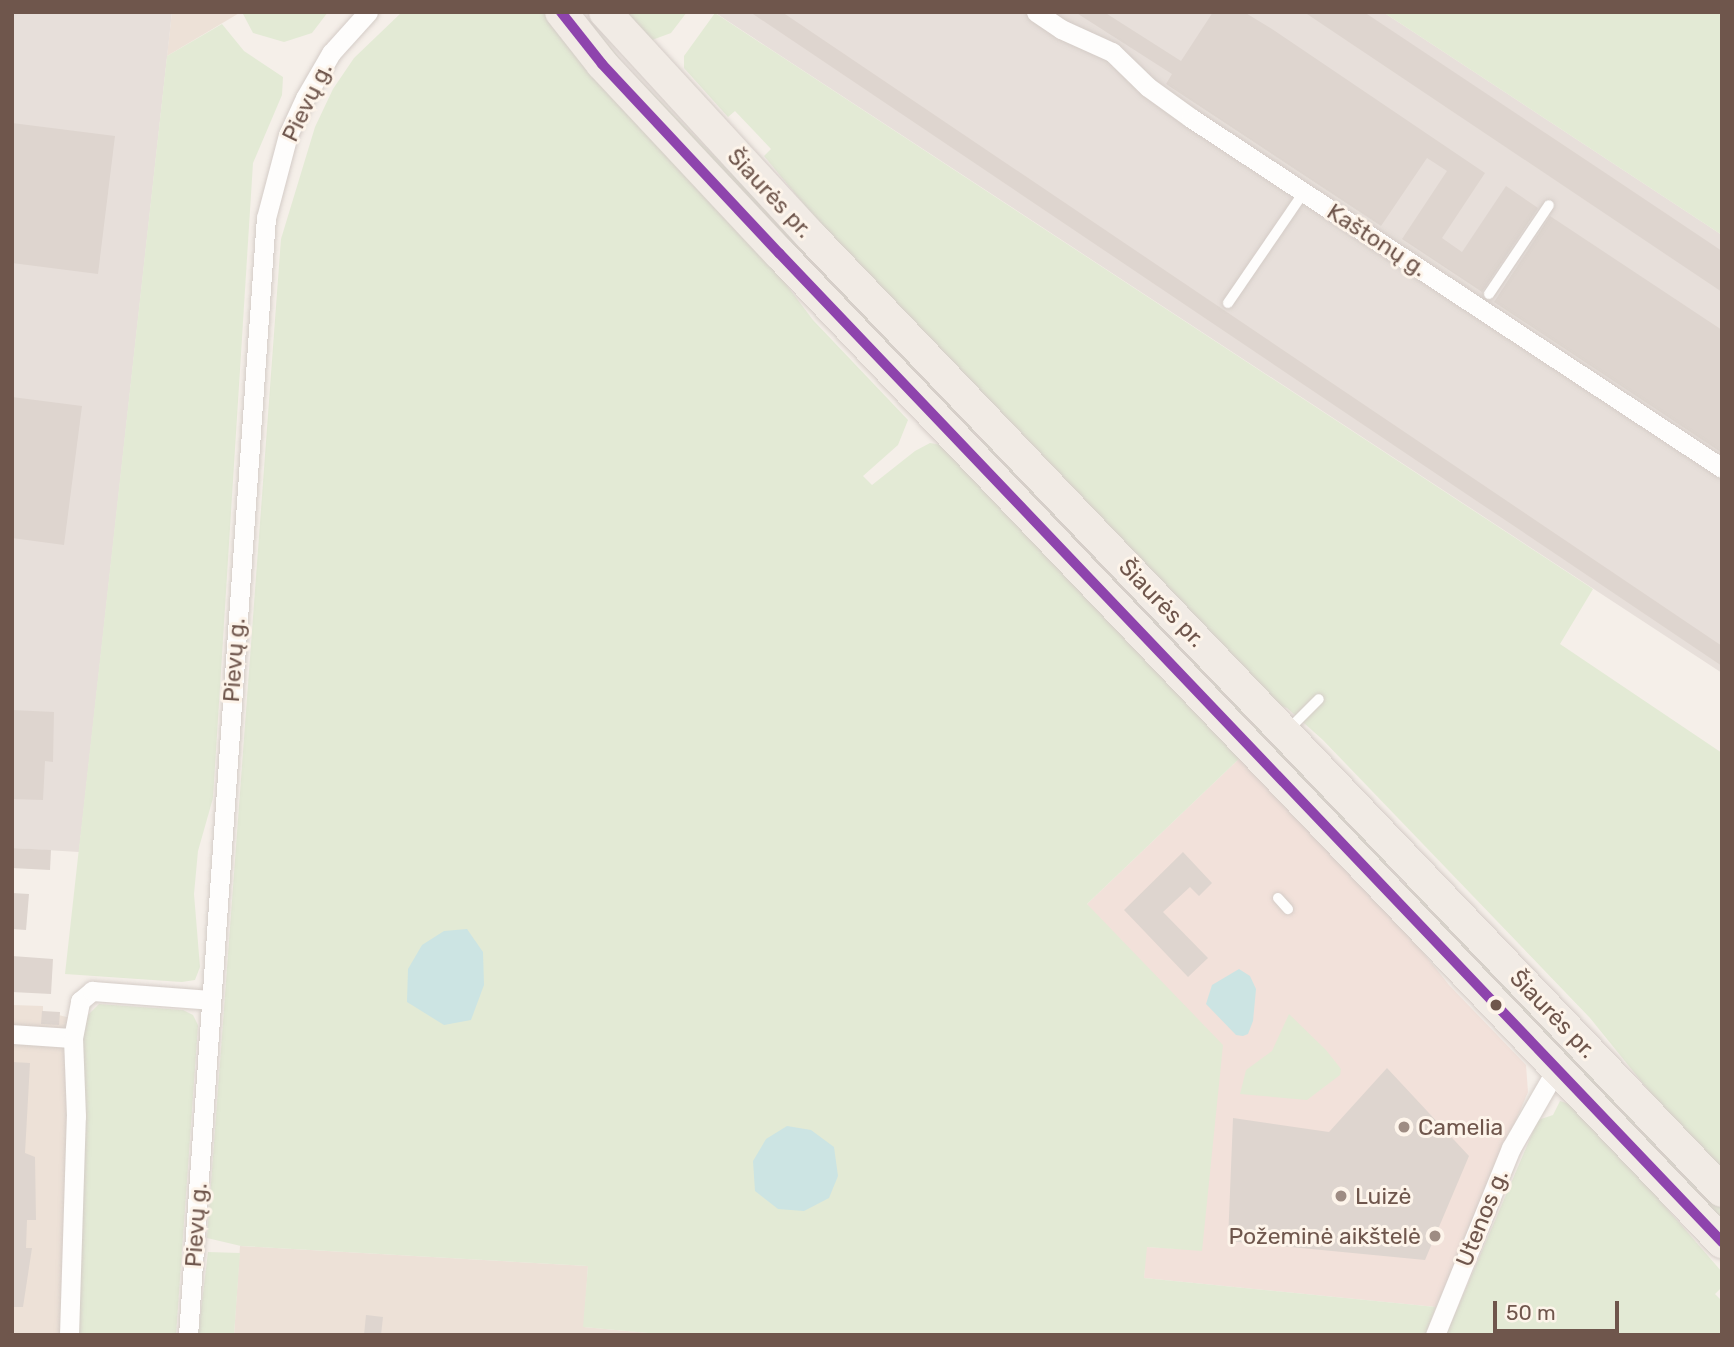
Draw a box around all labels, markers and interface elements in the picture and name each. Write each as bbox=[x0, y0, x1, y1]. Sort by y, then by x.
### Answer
street label: Pievų g. bbox=[276, 58, 338, 146]
street label: Šiaurės pr. bbox=[722, 143, 818, 243]
street label: Kaštonų g. bbox=[1322, 198, 1432, 282]
street label: Šiaurės pr. bbox=[1113, 553, 1211, 653]
street label: Pievų g. bbox=[217, 617, 251, 703]
street label: Šiaurės pr. bbox=[1504, 964, 1602, 1064]
unlabelled marker bbox=[1489, 998, 1503, 1012]
place label: Camelia bbox=[1418, 1113, 1503, 1141]
marker: Camelia bbox=[1396, 1119, 1412, 1135]
street label: Utenos g. bbox=[1450, 1166, 1514, 1270]
street label: Pievų g. bbox=[179, 1182, 213, 1268]
place label: Luizė bbox=[1355, 1182, 1411, 1210]
marker: Luizė bbox=[1333, 1188, 1349, 1204]
place label: Požeminė aikštelė bbox=[1228, 1222, 1421, 1250]
marker: Požeminė aikštelė bbox=[1427, 1228, 1443, 1244]
scale bar bbox=[1496, 1288, 1622, 1332]
text: 50 m bbox=[1506, 1300, 1556, 1325]

